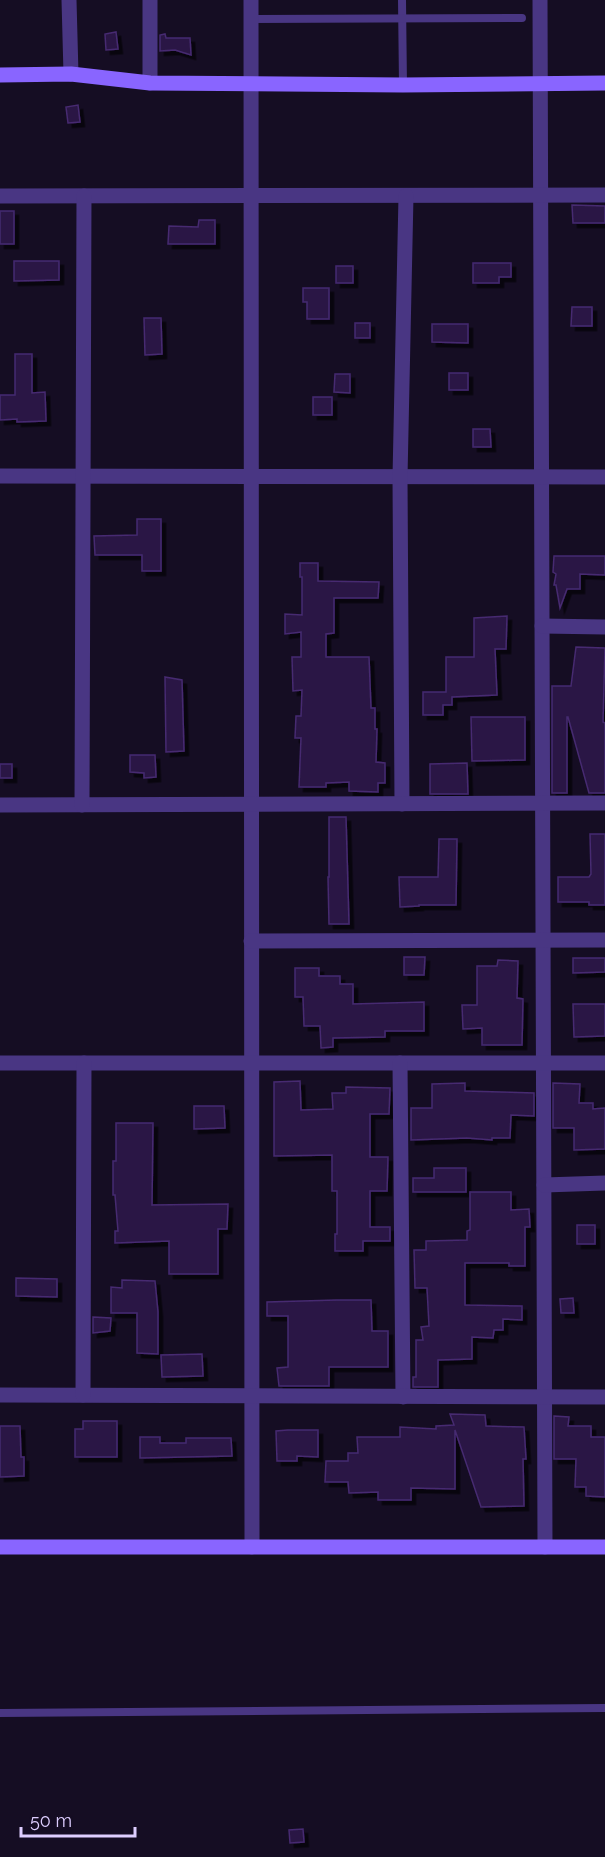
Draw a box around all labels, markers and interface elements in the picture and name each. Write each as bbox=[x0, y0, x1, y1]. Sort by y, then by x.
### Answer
scale bar bbox=[21, 1800, 135, 1838]
text: 50 m bbox=[30, 1810, 72, 1831]

